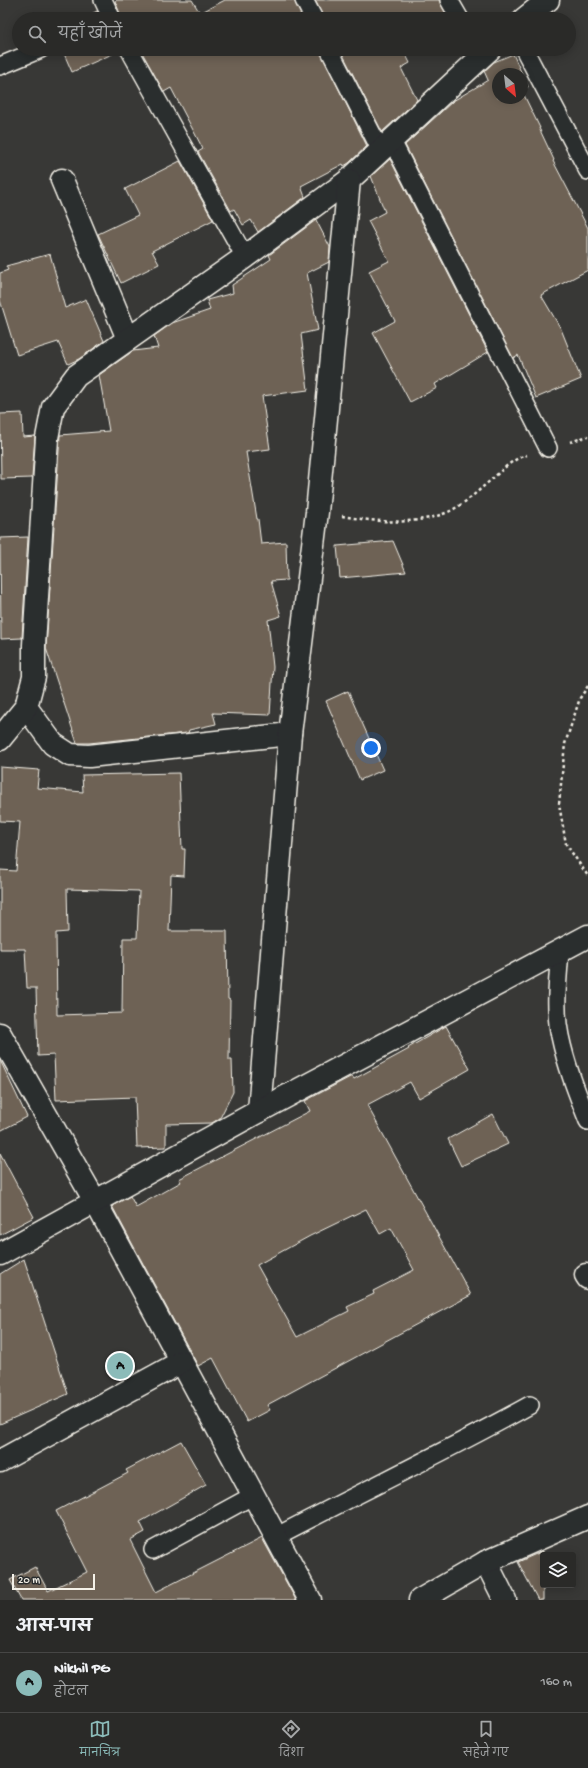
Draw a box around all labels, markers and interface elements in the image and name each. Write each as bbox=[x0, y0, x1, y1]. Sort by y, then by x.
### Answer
search box bbox=[12, 12, 576, 56]
icon: search bbox=[26, 23, 48, 45]
text: यहाँ खोजें bbox=[58, 26, 122, 44]
north arrow bbox=[492, 68, 528, 104]
your location bbox=[361, 738, 381, 758]
pin: A bbox=[107, 1351, 133, 1381]
map controls bbox=[540, 1552, 576, 1588]
button: layers bbox=[540, 1552, 576, 1588]
scale bar bbox=[12, 1572, 95, 1591]
text: 20 m bbox=[18, 1575, 40, 1587]
text: आस-पास bbox=[16, 1618, 92, 1638]
text: Nikhil PG bbox=[54, 1660, 110, 1678]
text: A bbox=[25, 1675, 33, 1690]
text: 160 m bbox=[540, 1675, 572, 1690]
text: होटल bbox=[54, 1685, 88, 1700]
tab: मानचित्र bbox=[80, 1718, 120, 1764]
tab: दिशा bbox=[279, 1718, 304, 1764]
tab: सहेजे गए bbox=[463, 1718, 508, 1764]

